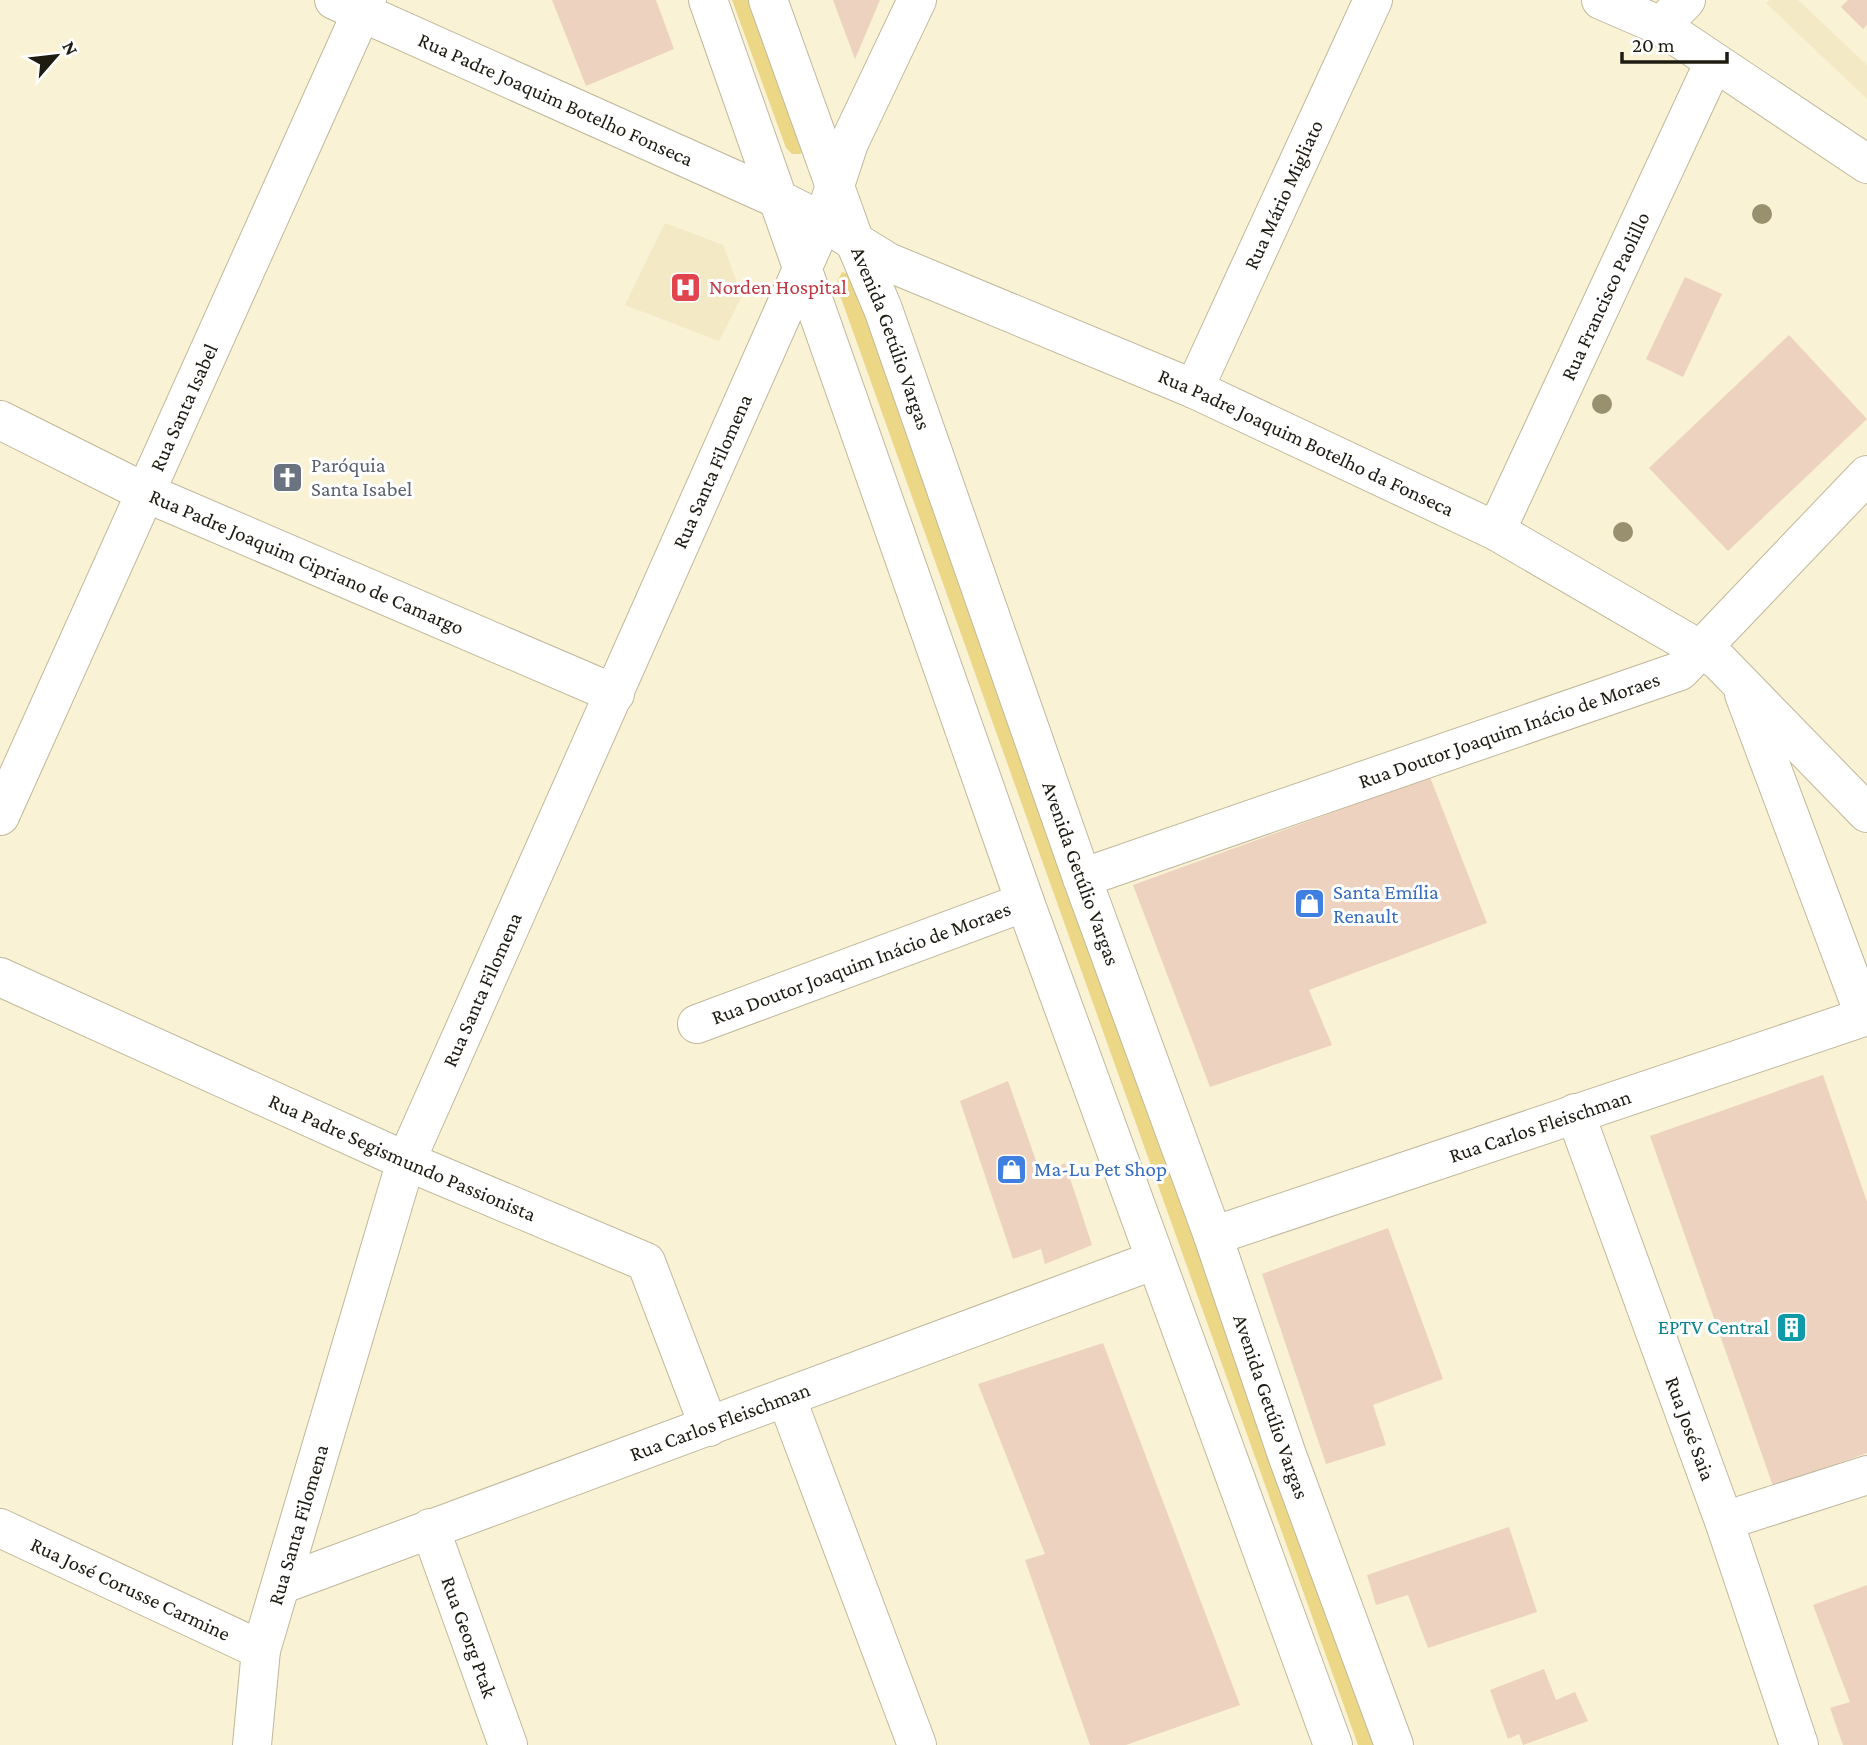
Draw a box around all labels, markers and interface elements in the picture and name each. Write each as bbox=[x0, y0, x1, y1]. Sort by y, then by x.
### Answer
north arrow bbox=[21, 21, 91, 91]
scale bar bbox=[1622, 21, 1727, 65]
street label: Rua Padre Joaquim Botelho Fonseca bbox=[415, 27, 697, 172]
text: 20 m bbox=[1632, 33, 1675, 57]
text: N bbox=[58, 38, 83, 59]
street label: Rua Mário Migliato bbox=[1239, 116, 1328, 273]
street label: Rua Francisco Paolillo bbox=[1556, 208, 1655, 384]
street label: Avenida Getúlio Vargas bbox=[846, 243, 936, 433]
hospital icon: Norden Hospital bbox=[669, 270, 703, 304]
place label: Norden Hospital bbox=[709, 275, 847, 299]
street label: Rua Santa Isabel bbox=[145, 340, 223, 475]
street label: Rua Padre Joaquim Botelho da Fonseca bbox=[1155, 364, 1458, 522]
street label: Rua Santa Filomena bbox=[668, 390, 757, 552]
place label: Paróquia Santa Isabel bbox=[311, 453, 412, 501]
church icon: Paróquia Santa Isabel bbox=[271, 460, 305, 494]
street label: Rua Padre Joaquim Cipriano de Camargo bbox=[146, 484, 468, 640]
street label: Rua Doutor Joaquim Inácio de Moraes bbox=[1355, 667, 1663, 793]
street label: Avenida Getúlio Vargas bbox=[1037, 778, 1125, 969]
place label: Santa Emília Renault bbox=[1333, 880, 1439, 928]
shop icon: Santa Emília Renault bbox=[1293, 887, 1327, 921]
street label: Rua Doutor Joaquim Inácio de Moraes bbox=[708, 896, 1014, 1030]
street label: Rua Santa Filomena bbox=[437, 908, 527, 1071]
street label: Rua Carlos Fleischman bbox=[1446, 1084, 1634, 1168]
street label: Rua Padre Segismundo Passionista bbox=[265, 1088, 540, 1226]
shop icon: Ma-Lu Pet Shop bbox=[994, 1152, 1028, 1186]
place label: Ma-Lu Pet Shop bbox=[1034, 1157, 1167, 1181]
building icon: EPTV Central bbox=[1775, 1310, 1809, 1344]
street label: Avenida Getúlio Vargas bbox=[1228, 1311, 1314, 1502]
place label: EPTV Central bbox=[1658, 1315, 1769, 1339]
street label: Rua José Saia bbox=[1660, 1373, 1720, 1484]
street label: Rua Carlos Fleischman bbox=[626, 1377, 813, 1466]
street label: Rua Santa Filomena bbox=[263, 1441, 333, 1608]
street label: Rua José Corusse Carmine bbox=[27, 1532, 234, 1646]
street label: Rua Georg Ptak bbox=[436, 1573, 502, 1701]

